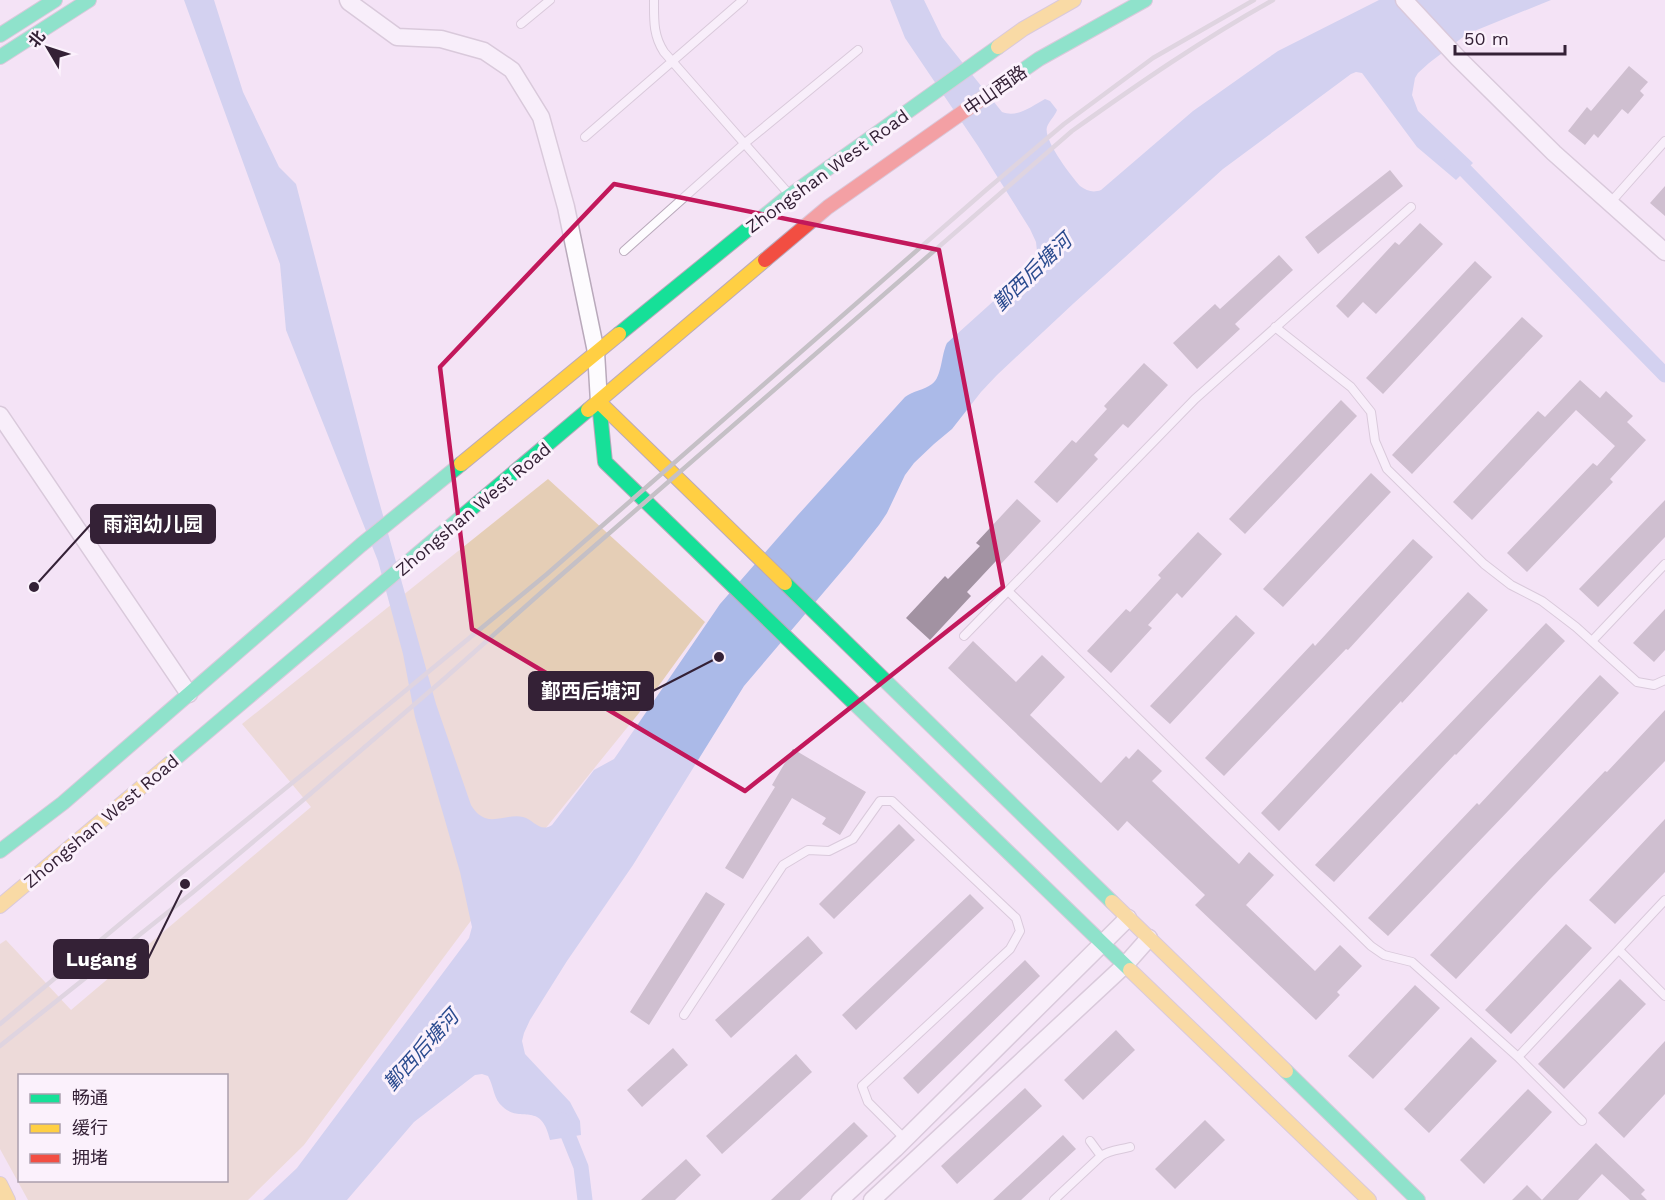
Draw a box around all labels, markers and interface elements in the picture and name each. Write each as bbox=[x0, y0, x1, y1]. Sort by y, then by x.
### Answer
north arrow bbox=[18, 18, 78, 78]
scale bar bbox=[1455, 18, 1564, 56]
text: 北 bbox=[24, 27, 49, 51]
text: 50 m bbox=[1464, 28, 1509, 49]
street label: 中山西路 bbox=[959, 61, 1031, 119]
street label: Zhongshan West Road bbox=[742, 105, 912, 237]
water label: 鄞西后塘河 bbox=[988, 226, 1079, 315]
street label: Zhongshan West Road bbox=[391, 438, 555, 580]
callout: 雨润幼儿园 bbox=[91, 505, 215, 543]
text: 雨润幼儿园 bbox=[103, 512, 203, 536]
callout: 鄞西后塘河 bbox=[529, 672, 653, 710]
text: 鄞西后塘河 bbox=[541, 679, 641, 703]
street label: Zhongshan West Road bbox=[19, 750, 183, 892]
callout: Lugang bbox=[54, 940, 148, 978]
text: Lugang bbox=[66, 947, 137, 971]
water label: 鄞西后塘河 bbox=[379, 1002, 466, 1095]
legend bbox=[18, 1074, 228, 1182]
text: 畅通 bbox=[72, 1087, 108, 1108]
text: 缓行 bbox=[72, 1117, 108, 1138]
text: 拥堵 bbox=[72, 1147, 108, 1168]

